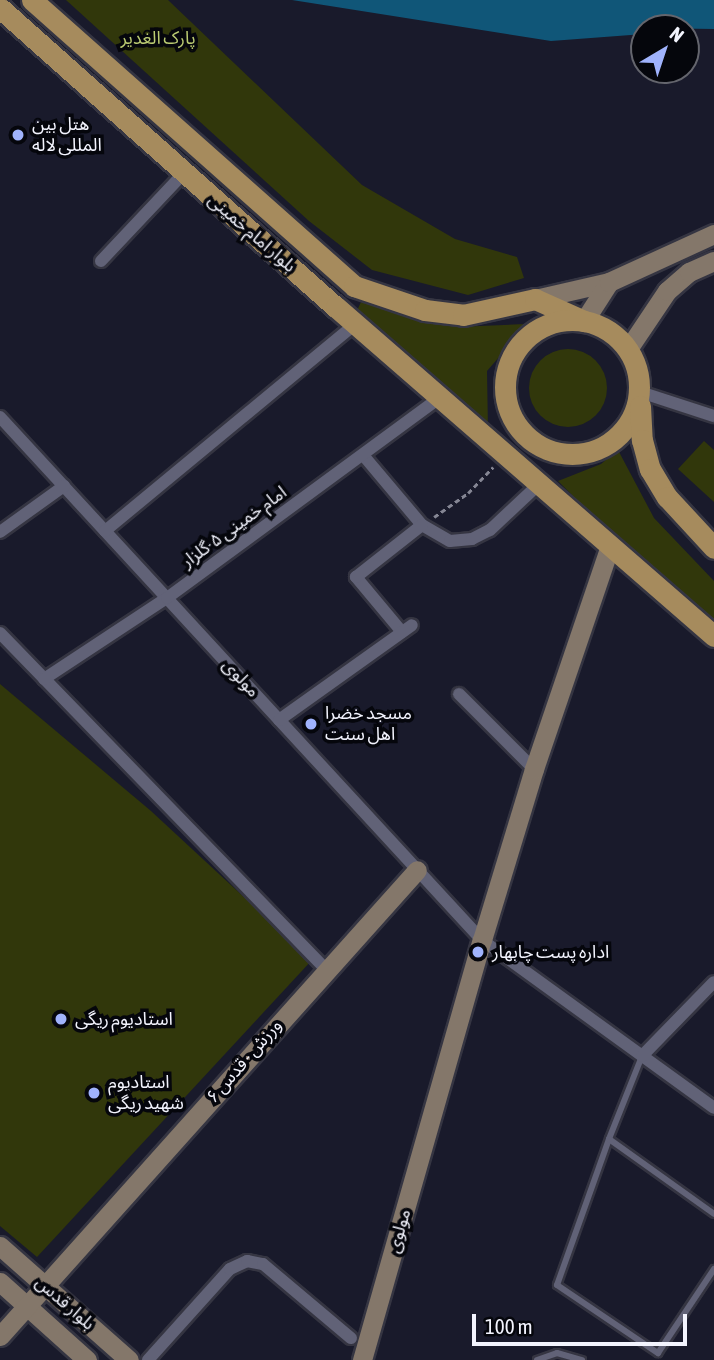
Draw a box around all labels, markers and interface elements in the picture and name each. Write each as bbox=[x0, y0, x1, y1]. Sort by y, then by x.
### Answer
north arrow bbox=[630, 14, 700, 84]
text: N bbox=[666, 22, 688, 46]
park label: پارک الغدیر bbox=[120, 27, 196, 49]
place label: هتل بین المللی لاله bbox=[32, 114, 102, 156]
marker: هتل بین المللی لاله bbox=[10, 127, 26, 143]
street label: بلوار امام خمینی bbox=[204, 189, 300, 277]
street label: امام خمینی ۵-گلزار bbox=[177, 482, 291, 572]
street label: مولوی bbox=[218, 654, 264, 702]
place label: مسجد خضرا اهل سنت bbox=[325, 703, 412, 746]
marker: مسجد خضرا اهل سنت bbox=[303, 716, 319, 732]
place label: اداره پست چابهار bbox=[492, 941, 609, 963]
marker: اداره پست چابهار bbox=[470, 944, 486, 960]
place label: استادیوم ریگی bbox=[75, 1008, 173, 1030]
marker: استادیوم ریگی bbox=[53, 1011, 69, 1027]
street label: ورزش - قدس ۶ bbox=[202, 1015, 286, 1107]
place label: استادیوم شهید ریگی bbox=[108, 1072, 184, 1114]
marker: استادیوم شهید ریگی bbox=[86, 1085, 102, 1101]
street label: مولوی bbox=[382, 1206, 416, 1256]
street label: بلوار قدس bbox=[31, 1271, 99, 1335]
scale bar bbox=[476, 1300, 691, 1344]
text: 100 m bbox=[485, 1314, 533, 1338]

